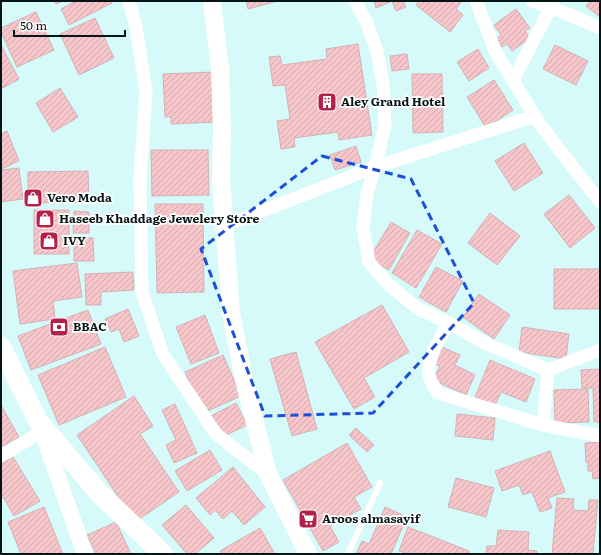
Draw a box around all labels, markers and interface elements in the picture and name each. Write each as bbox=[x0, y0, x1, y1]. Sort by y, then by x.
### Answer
scale bar bbox=[14, 12, 125, 38]
text: 50 m bbox=[20, 16, 47, 34]
building icon: Aley Grand Hotel bbox=[316, 91, 338, 113]
place label: Aley Grand Hotel bbox=[341, 92, 446, 110]
shop icon: Vero Moda bbox=[22, 187, 44, 209]
place label: Vero Moda bbox=[47, 188, 112, 206]
shop icon: Haseeb Khaddage Jewelery Store bbox=[34, 208, 56, 230]
place label: Haseeb Khaddage Jewelery Store bbox=[59, 209, 260, 227]
shop icon: IVY bbox=[38, 230, 60, 252]
place label: IVY bbox=[63, 231, 86, 249]
bank icon: BBAC bbox=[48, 316, 70, 338]
place label: BBAC bbox=[73, 317, 107, 335]
supermarket icon: Aroos almasayif bbox=[297, 508, 319, 530]
place label: Aroos almasayif bbox=[322, 509, 422, 527]

